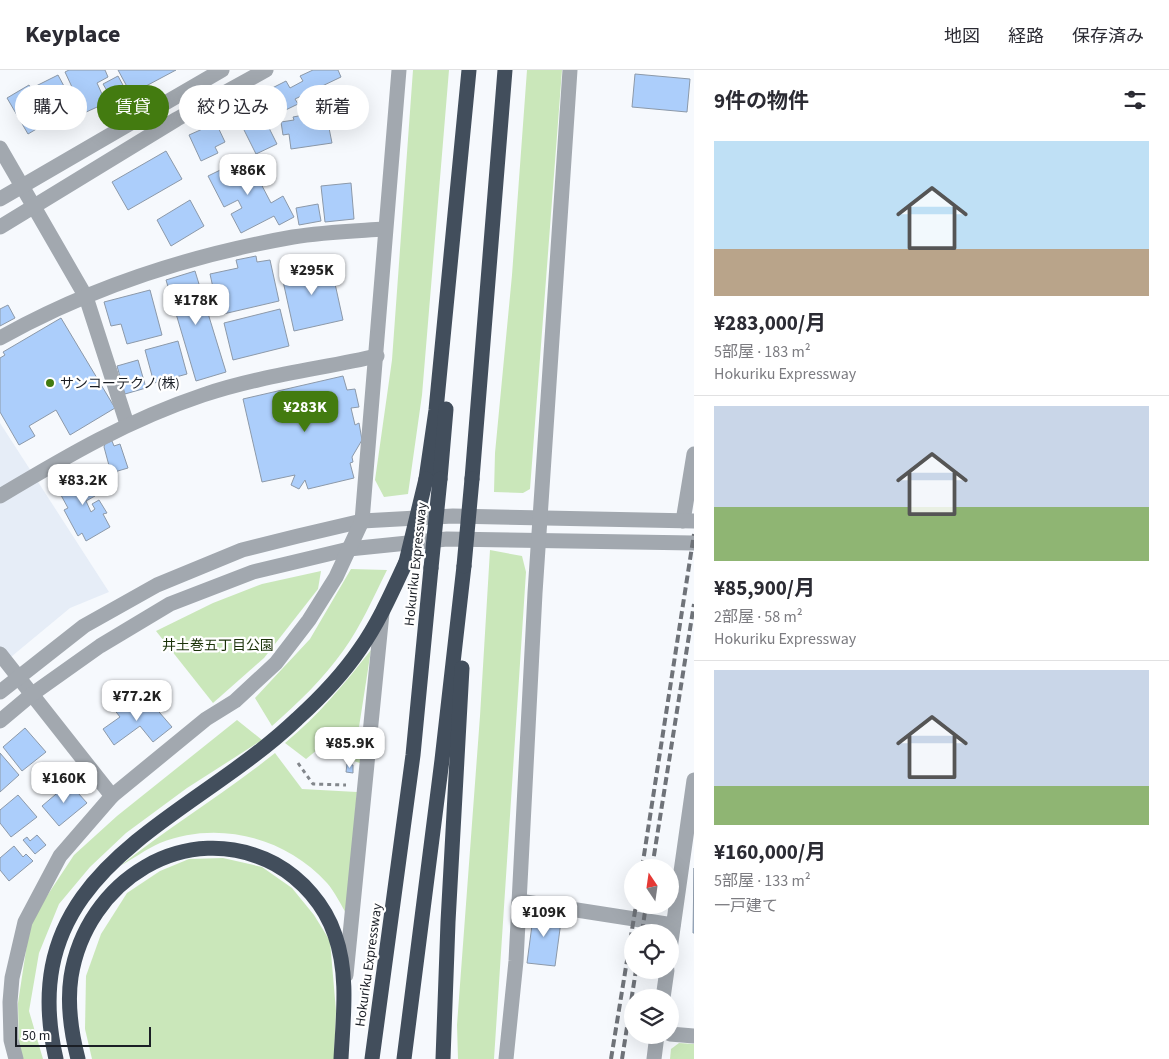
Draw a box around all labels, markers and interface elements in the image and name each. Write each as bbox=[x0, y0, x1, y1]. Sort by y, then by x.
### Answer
text: Keyplace bbox=[25, 17, 120, 52]
text: 地図 bbox=[944, 24, 980, 49]
text: 経路 bbox=[1008, 24, 1044, 49]
text: 保存済み bbox=[1072, 24, 1144, 49]
chip: 購入 bbox=[15, 85, 87, 130]
chip: 賃貸 bbox=[97, 85, 169, 130]
chip: 絞り込み bbox=[179, 85, 287, 130]
chip: 新着 bbox=[297, 85, 369, 130]
text: 9件の物件 bbox=[714, 86, 809, 116]
icon: filters bbox=[1121, 86, 1149, 114]
pin: ¥86K bbox=[218, 154, 278, 196]
text: ¥86K bbox=[230, 159, 266, 181]
icon: home bbox=[887, 173, 977, 263]
pin: ¥295K bbox=[277, 254, 347, 296]
text: ¥295K bbox=[290, 259, 334, 281]
pin: ¥178K bbox=[161, 284, 231, 326]
text: ¥178K bbox=[174, 289, 218, 311]
text: ¥283,000/月 bbox=[714, 308, 826, 338]
text: 5部屋 · 183 m² bbox=[714, 341, 811, 363]
text: Hokuriku Expressway bbox=[714, 363, 856, 385]
place label: サンコーテクノ(株) bbox=[60, 374, 180, 394]
marker: サンコーテクノ(株) bbox=[44, 377, 56, 389]
pin: ¥283K bbox=[270, 390, 340, 433]
text: ¥283K bbox=[283, 396, 327, 418]
icon: home bbox=[887, 439, 977, 529]
pin: ¥83.2K bbox=[42, 464, 124, 506]
text: ¥83.2K bbox=[59, 469, 107, 491]
street label: Hokuriku Expressway bbox=[400, 501, 432, 627]
text: ¥85,900/月 bbox=[714, 573, 815, 603]
text: 2部屋 · 58 m² bbox=[714, 606, 803, 628]
text: Hokuriku Expressway bbox=[714, 628, 856, 650]
park label: 井土巻五丁目公園 bbox=[162, 636, 274, 656]
pin: ¥77.2K bbox=[96, 680, 178, 722]
text: ¥77.2K bbox=[113, 685, 161, 707]
icon: home bbox=[887, 702, 977, 792]
pin: ¥85.9K bbox=[309, 726, 391, 769]
text: ¥85.9K bbox=[326, 732, 374, 754]
pin: ¥160K bbox=[29, 762, 99, 804]
text: ¥160K bbox=[42, 767, 86, 789]
text: ¥160,000/月 bbox=[714, 837, 826, 867]
north arrow bbox=[624, 859, 679, 914]
map controls bbox=[624, 859, 679, 1044]
text: 5部屋 · 133 m² bbox=[714, 870, 811, 892]
text: 一戸建て bbox=[714, 895, 778, 917]
pin: ¥109K bbox=[509, 896, 579, 938]
text: ¥109K bbox=[522, 901, 566, 923]
street label: Hokuriku Expressway bbox=[350, 902, 388, 1028]
button: locate bbox=[624, 924, 679, 979]
button: layers bbox=[624, 989, 679, 1044]
scale bar bbox=[15, 1024, 151, 1047]
text: 50 m bbox=[22, 1026, 50, 1046]

